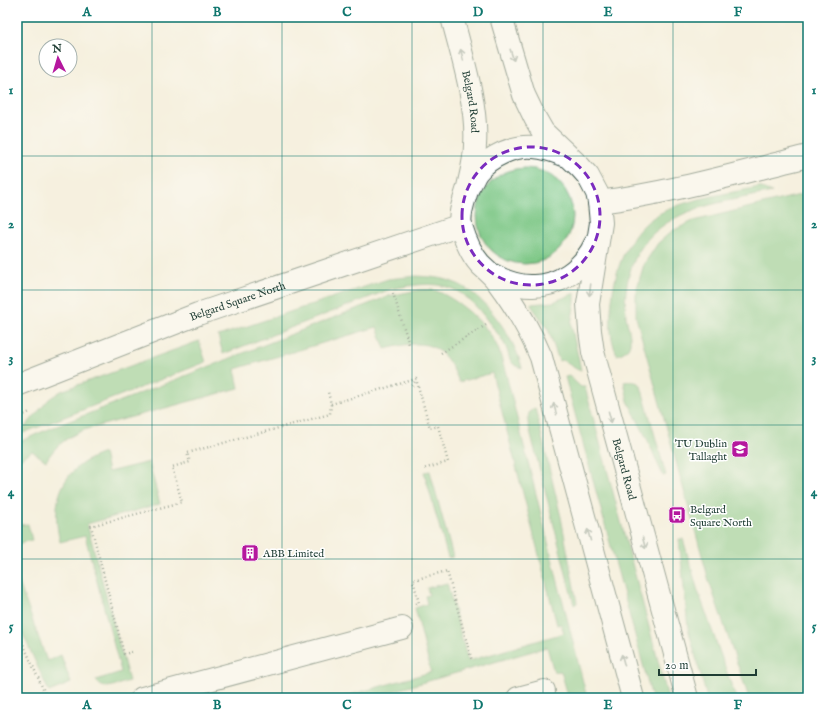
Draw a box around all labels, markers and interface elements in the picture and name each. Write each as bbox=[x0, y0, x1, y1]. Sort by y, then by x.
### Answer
text: A bbox=[82, 4, 93, 21]
text: B bbox=[213, 4, 222, 21]
text: C bbox=[342, 4, 352, 21]
text: D bbox=[473, 4, 484, 21]
text: E bbox=[603, 4, 613, 21]
text: F bbox=[734, 4, 743, 21]
north arrow bbox=[38, 38, 78, 78]
text: N bbox=[51, 42, 63, 57]
one-way arrow bbox=[509, 48, 516, 61]
one-way arrow bbox=[458, 49, 465, 62]
street label: Belgard Road bbox=[458, 69, 481, 133]
text: 1 bbox=[9, 82, 14, 99]
text: 1 bbox=[812, 82, 817, 99]
text: 2 bbox=[8, 216, 14, 233]
text: 2 bbox=[811, 216, 817, 233]
street label: Belgard Square North bbox=[188, 279, 288, 325]
one-way arrow bbox=[586, 283, 594, 296]
text: 3 bbox=[9, 350, 14, 367]
text: 3 bbox=[812, 350, 817, 367]
one-way arrow bbox=[551, 403, 558, 416]
one-way arrow bbox=[607, 410, 615, 423]
street label: Belgard Road bbox=[609, 437, 639, 502]
place label: TU Dublin Tallaght bbox=[675, 437, 727, 464]
school or university icon: TU Dublin Tallaght bbox=[730, 439, 750, 459]
text: 4 bbox=[8, 484, 15, 501]
text: 4 bbox=[811, 484, 818, 501]
place label: Belgard Square North bbox=[690, 503, 752, 530]
bus stop icon: Belgard Square North bbox=[667, 505, 687, 525]
one-way arrow bbox=[585, 529, 592, 542]
one-way arrow bbox=[641, 536, 649, 549]
building icon: ABB Limited bbox=[240, 543, 260, 563]
place label: ABB Limited bbox=[262, 547, 324, 561]
text: 5 bbox=[9, 618, 14, 635]
text: 5 bbox=[812, 618, 817, 635]
scale bar bbox=[659, 651, 756, 677]
one-way arrow bbox=[619, 654, 626, 667]
text: 20 m bbox=[665, 658, 688, 673]
text: A bbox=[82, 697, 93, 714]
text: B bbox=[213, 697, 222, 714]
text: C bbox=[342, 697, 352, 714]
text: D bbox=[473, 697, 484, 714]
text: E bbox=[603, 697, 613, 714]
text: F bbox=[734, 697, 743, 714]

